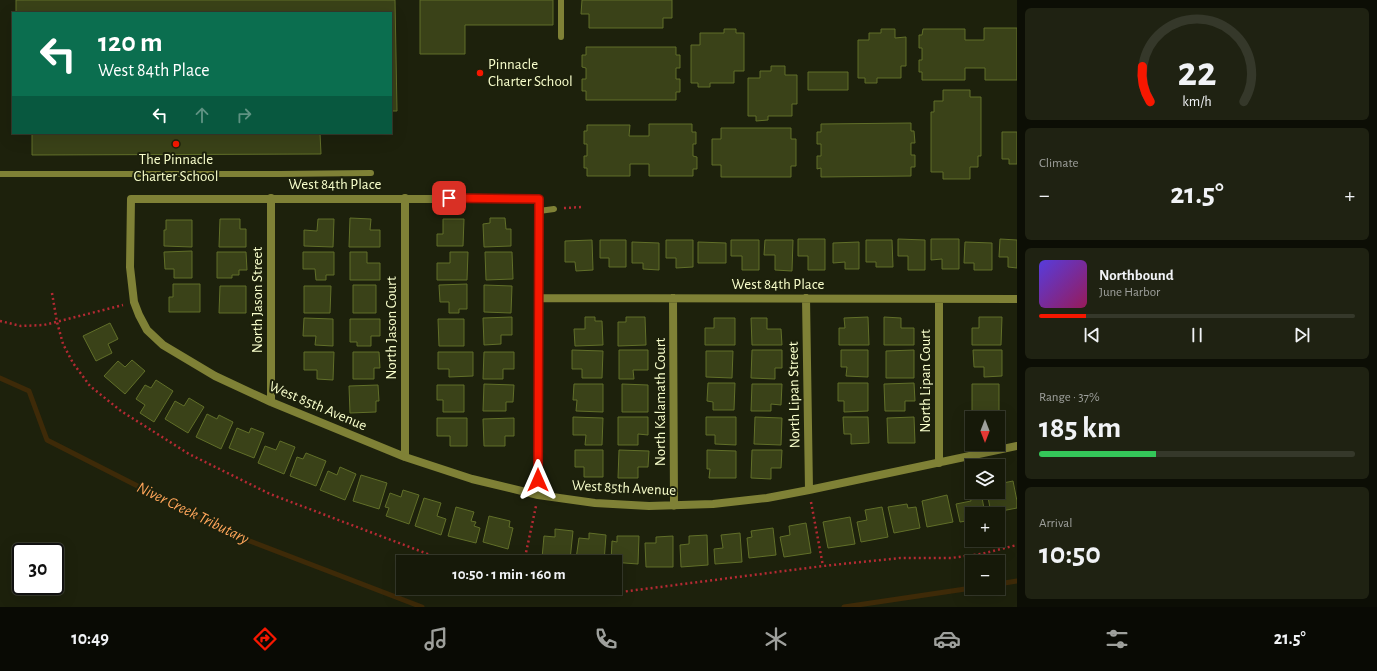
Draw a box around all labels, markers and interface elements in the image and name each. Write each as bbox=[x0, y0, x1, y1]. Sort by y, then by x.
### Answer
icon: left bbox=[32, 28, 84, 80]
text: 120 m bbox=[98, 29, 163, 57]
text: 22 bbox=[1177, 52, 1217, 93]
place label: Pinnacle Charter School bbox=[488, 57, 573, 89]
text: West 84th Place bbox=[98, 62, 210, 80]
marker: Pinnacle Charter School bbox=[475, 68, 485, 78]
text: km/h bbox=[1182, 94, 1212, 108]
icon: left bbox=[149, 104, 171, 126]
icon: ahead bbox=[191, 104, 213, 126]
icon: right bbox=[233, 104, 255, 126]
marker: The Pinnacle Charter School bbox=[171, 139, 181, 149]
place label: The Pinnacle Charter School bbox=[134, 152, 218, 184]
text: Climate bbox=[1039, 157, 1078, 170]
street label: West 84th Place bbox=[289, 177, 382, 192]
text: 21.5° bbox=[1170, 179, 1224, 209]
pin bbox=[432, 181, 466, 215]
text: − bbox=[1039, 184, 1050, 206]
text: + bbox=[1344, 184, 1355, 206]
icon: arrive bbox=[438, 187, 460, 209]
street label: North Jason Street bbox=[250, 246, 265, 353]
text: Northbound bbox=[1099, 268, 1174, 283]
street label: North Jason Court bbox=[384, 276, 399, 380]
street label: West 84th Place bbox=[732, 277, 825, 292]
text: June Harbor bbox=[1099, 286, 1160, 299]
icon: previous bbox=[1081, 324, 1103, 346]
icon: pause bbox=[1186, 324, 1208, 346]
icon: next bbox=[1291, 324, 1313, 346]
street label: North Lipan Court bbox=[918, 329, 933, 433]
street label: North Kalamath Court bbox=[653, 338, 668, 466]
street label: North Lipan Street bbox=[786, 341, 802, 449]
street label: West 85th Avenue bbox=[267, 379, 369, 433]
text: Range · 37% bbox=[1039, 391, 1100, 404]
north arrow bbox=[965, 411, 1005, 451]
map controls bbox=[965, 411, 1005, 595]
text: 185 km bbox=[1039, 413, 1121, 443]
position arrow bbox=[517, 459, 559, 501]
button: layers bbox=[965, 459, 1005, 499]
street label: West 85th Avenue bbox=[571, 478, 677, 498]
water label: Niver Creek Tributary bbox=[135, 479, 252, 547]
button: + bbox=[965, 507, 1005, 547]
text: Arrival bbox=[1039, 517, 1072, 530]
text: 10:50 bbox=[1039, 539, 1101, 569]
speed limit sign: 30 bbox=[12, 543, 64, 595]
button: − bbox=[965, 555, 1005, 595]
text: 10:50 · 1 min · 160 m bbox=[452, 567, 566, 582]
icon: directions bbox=[251, 625, 279, 653]
icon: music bbox=[422, 625, 450, 653]
icon: phone bbox=[592, 625, 620, 653]
icon: climate bbox=[762, 625, 790, 653]
icon: car bbox=[933, 625, 961, 653]
icon: filters bbox=[1103, 625, 1131, 653]
text: 10:49 bbox=[71, 630, 109, 648]
text: 21.5° bbox=[1274, 630, 1306, 648]

